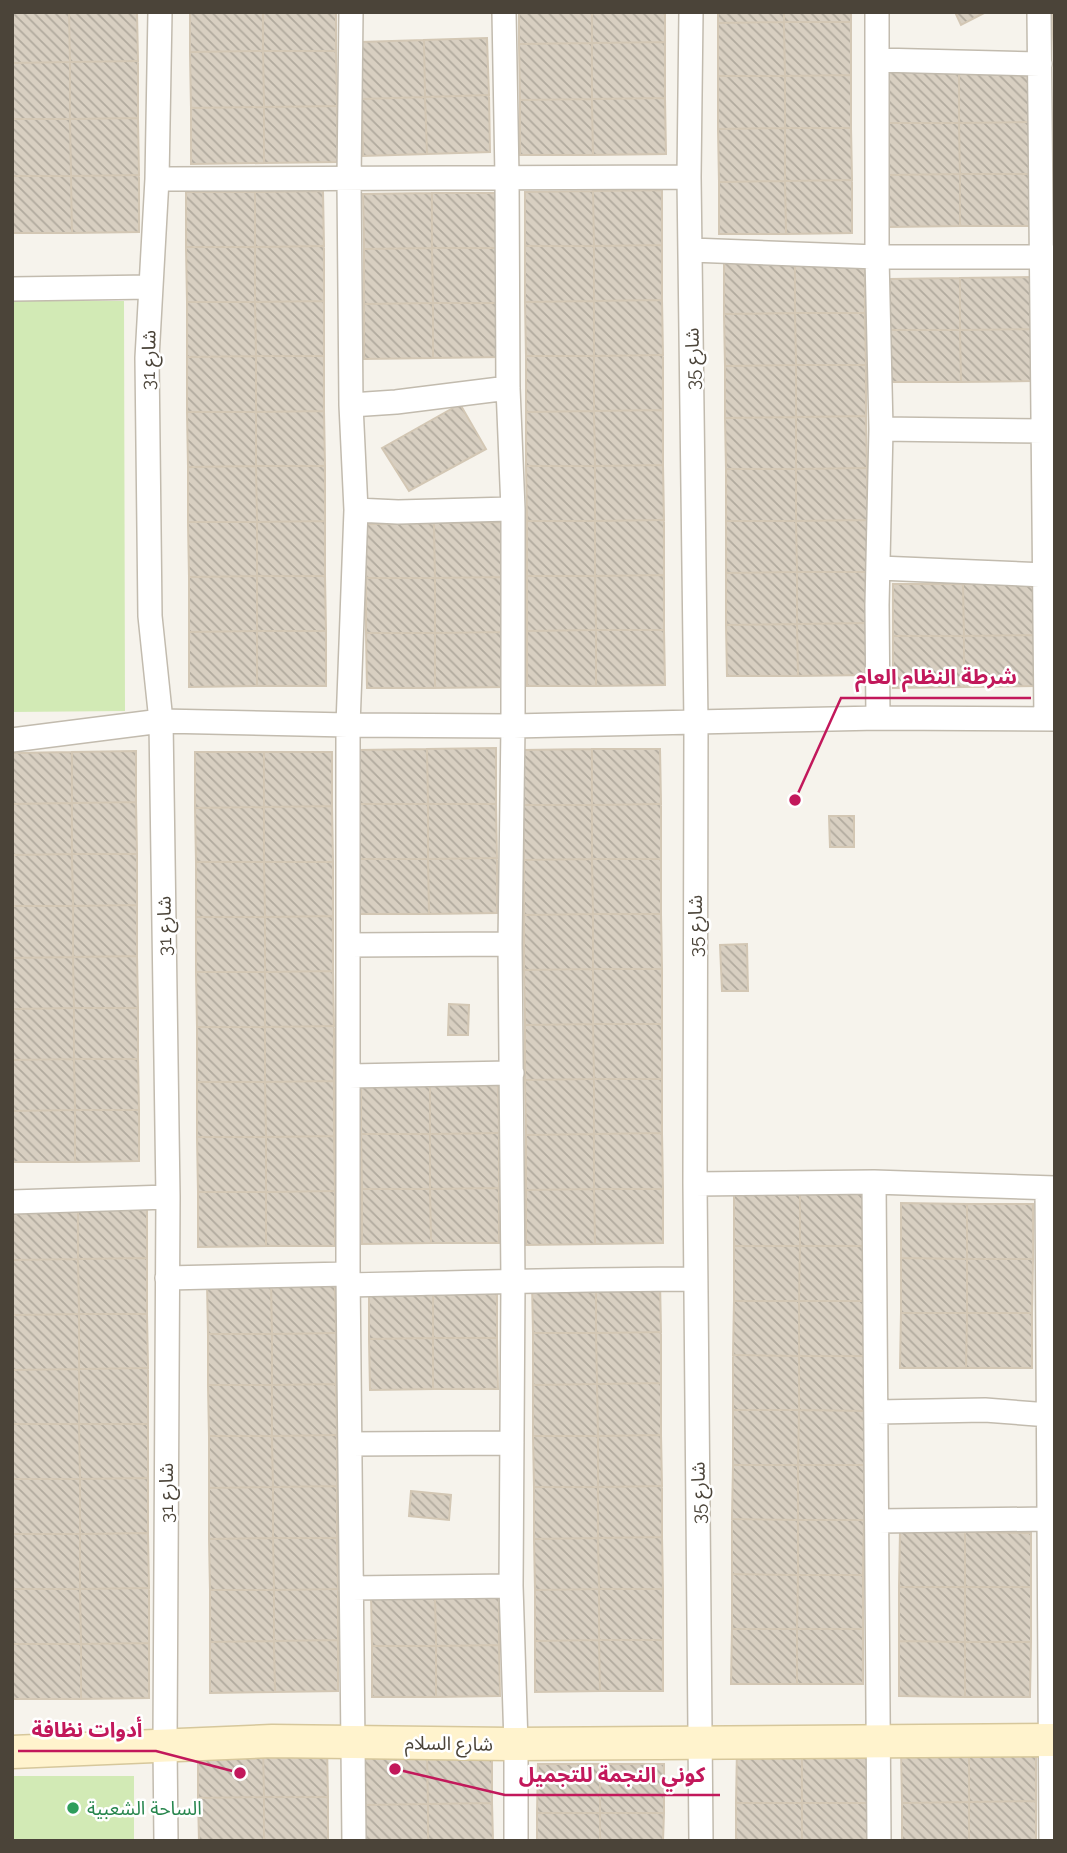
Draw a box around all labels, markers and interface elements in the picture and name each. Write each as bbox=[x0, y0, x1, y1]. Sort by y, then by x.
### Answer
street label: شارع 35 bbox=[680, 328, 707, 390]
street label: شارع 31 bbox=[136, 330, 163, 390]
callout: شرطة النظام العام bbox=[841, 656, 1031, 698]
text: شرطة النظام العام bbox=[855, 664, 1017, 693]
street label: شارع 35 bbox=[684, 895, 709, 957]
street label: شارع 31 bbox=[152, 896, 179, 956]
street label: شارع 35 bbox=[686, 1462, 713, 1524]
street label: شارع 31 bbox=[155, 1463, 180, 1523]
callout: أدوات نظافة bbox=[18, 1709, 156, 1751]
text: أدوات نظافة bbox=[32, 1716, 142, 1742]
street label: شارع السلام bbox=[405, 1731, 493, 1759]
callout: كوني النجمة للتجميل bbox=[505, 1753, 720, 1795]
text: كوني النجمة للتجميل bbox=[519, 1762, 706, 1792]
place label: الساحة الشعبية bbox=[87, 1797, 202, 1819]
marker: الساحة الشعبية bbox=[65, 1800, 81, 1816]

